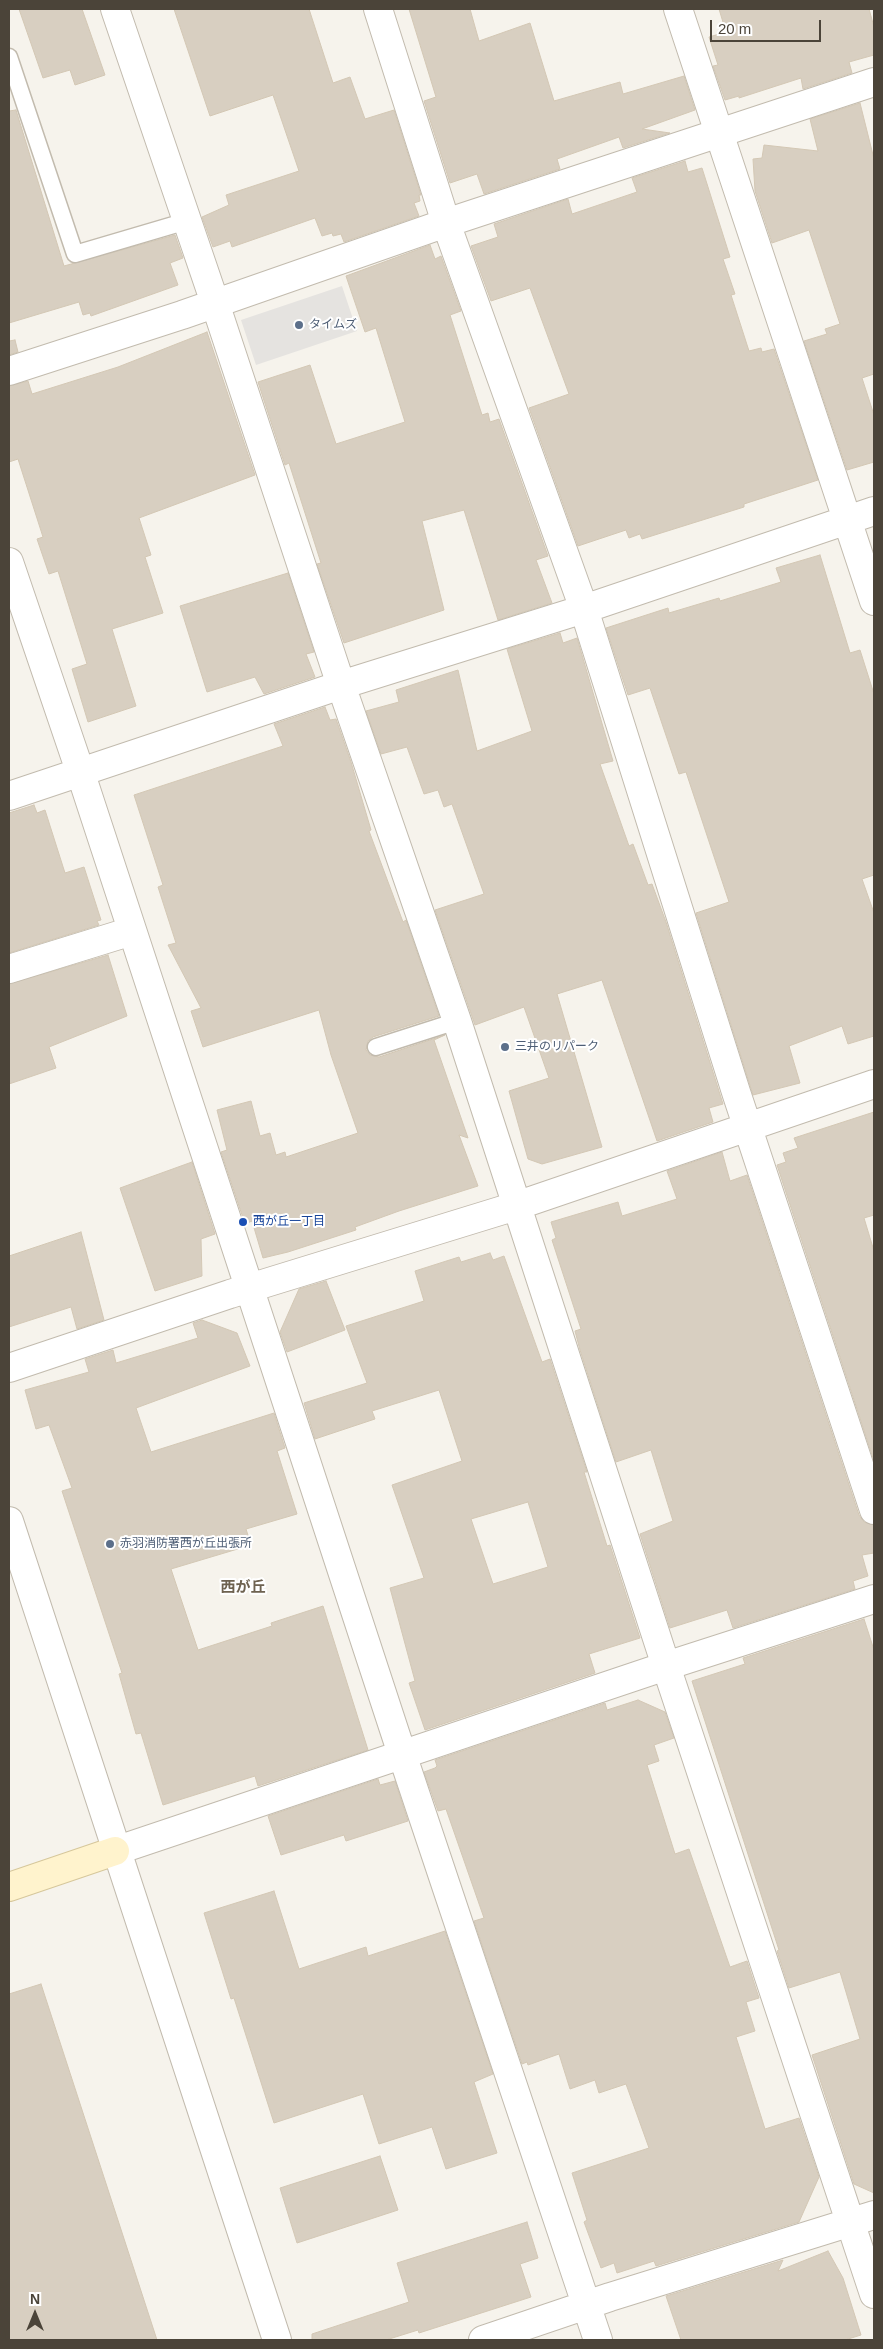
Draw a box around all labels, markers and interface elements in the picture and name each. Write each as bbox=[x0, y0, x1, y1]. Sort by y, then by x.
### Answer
scale bar bbox=[713, 10, 824, 42]
text: 20 m bbox=[718, 20, 751, 37]
place label: タイムズ bbox=[309, 318, 357, 332]
marker: タイムズ bbox=[293, 319, 305, 331]
place label: 三井のリパーク bbox=[515, 1040, 599, 1054]
marker: 三井のリパーク bbox=[499, 1041, 511, 1053]
place label: 西が丘一丁目 bbox=[253, 1215, 325, 1229]
marker: 西が丘一丁目 bbox=[237, 1216, 249, 1228]
place label: 赤羽消防署西が丘出張所 bbox=[120, 1537, 252, 1551]
marker: 赤羽消防署西が丘出張所 bbox=[104, 1538, 116, 1550]
district label: 西が丘 bbox=[221, 1579, 265, 1597]
north arrow bbox=[10, 2289, 60, 2339]
text: N bbox=[30, 2291, 40, 2307]

